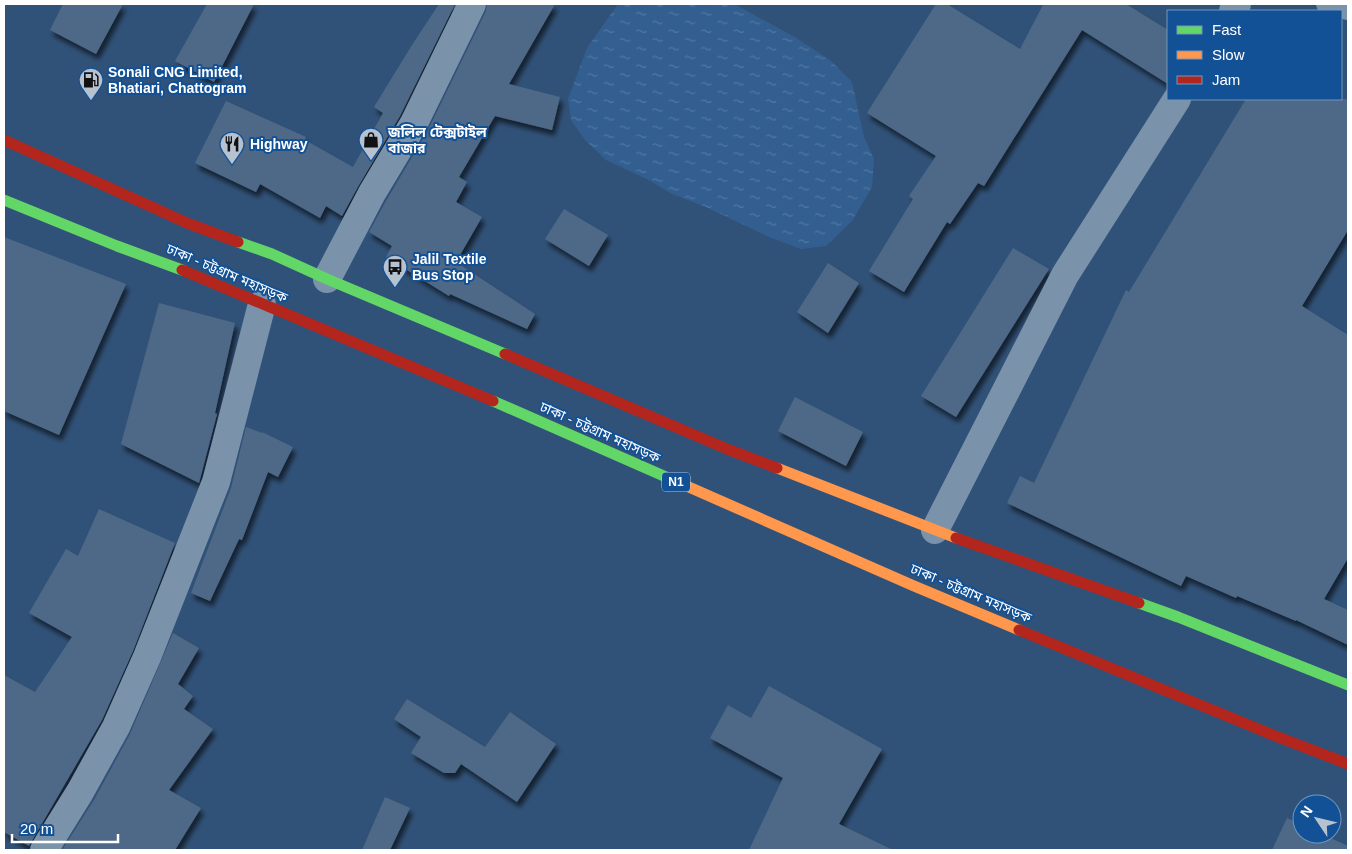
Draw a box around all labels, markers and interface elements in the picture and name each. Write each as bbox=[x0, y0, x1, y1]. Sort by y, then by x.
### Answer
legend bbox=[1167, 10, 1342, 100]
text: Fast bbox=[1212, 21, 1242, 38]
text: Slow bbox=[1212, 46, 1245, 63]
place label: Sonali CNG Limited, Bhatiari, Chattogram bbox=[108, 64, 246, 96]
fuel station icon: Sonali CNG Limited, Bhatiari, Chattogram bbox=[78, 67, 104, 101]
text: Jam bbox=[1212, 71, 1240, 88]
place label: জলিল টেক্সটাইল বাজার bbox=[387, 124, 487, 156]
shop icon: জলিল টেক্সটাইল বাজার bbox=[358, 127, 384, 161]
restaurant icon: Highway bbox=[219, 131, 245, 165]
place label: Highway bbox=[250, 136, 308, 152]
street label: ঢাকা - চট্টগ্রাম মহাসড়ক bbox=[163, 240, 291, 306]
place label: Jalil Textile Bus Stop bbox=[412, 251, 487, 283]
bus stop icon: Jalil Textile Bus Stop bbox=[382, 254, 408, 288]
street label: ঢাকা - চট্টগ্রাম মহাসড়ক bbox=[536, 398, 663, 466]
road number: N1 bbox=[662, 472, 690, 492]
street label: ঢাকা - চট্টগ্রাম মহাসড়ক bbox=[907, 560, 1035, 626]
north arrow bbox=[1292, 794, 1342, 844]
text: N bbox=[1297, 803, 1316, 820]
scale bar bbox=[12, 812, 119, 844]
text: 20 m bbox=[20, 820, 53, 837]

